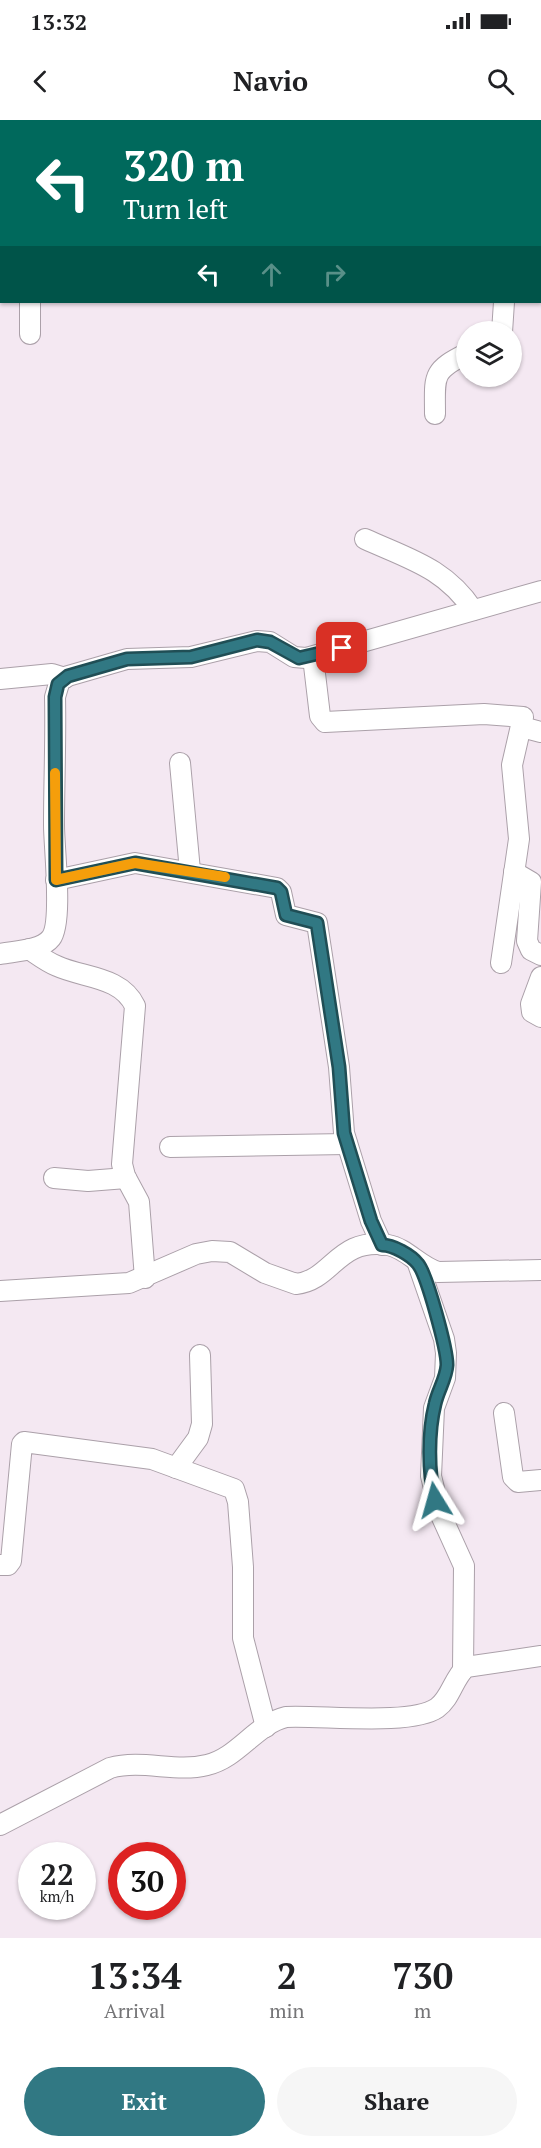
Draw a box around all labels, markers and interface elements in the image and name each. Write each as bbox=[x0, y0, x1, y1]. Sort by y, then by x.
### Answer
text: 13:32 bbox=[30, 7, 87, 36]
text: Navio bbox=[233, 63, 308, 99]
icon: back bbox=[24, 65, 57, 98]
icon: search bbox=[484, 65, 517, 98]
text: 320 m bbox=[123, 137, 244, 193]
icon: left bbox=[24, 144, 102, 222]
text: Turn left bbox=[123, 191, 228, 227]
icon: left bbox=[192, 258, 225, 291]
icon: ahead bbox=[255, 258, 288, 291]
icon: right bbox=[318, 258, 351, 291]
map controls bbox=[456, 321, 522, 387]
button: layers bbox=[456, 321, 522, 387]
pin bbox=[316, 622, 367, 673]
icon: arrive bbox=[325, 631, 358, 664]
position arrow bbox=[403, 1468, 467, 1532]
speed limit sign: 30 bbox=[108, 1842, 186, 1920]
text: 22 bbox=[40, 1854, 74, 1894]
text: km/h bbox=[40, 1886, 74, 1906]
text: 13:34 bbox=[88, 1952, 181, 1999]
text: 2 bbox=[277, 1952, 297, 1999]
text: 730 bbox=[392, 1952, 453, 1999]
text: Arrival bbox=[104, 1997, 165, 2024]
text: min bbox=[269, 1997, 304, 2024]
text: m bbox=[414, 1997, 431, 2024]
button: Exit bbox=[24, 2067, 265, 2136]
button: Share bbox=[277, 2067, 517, 2136]

